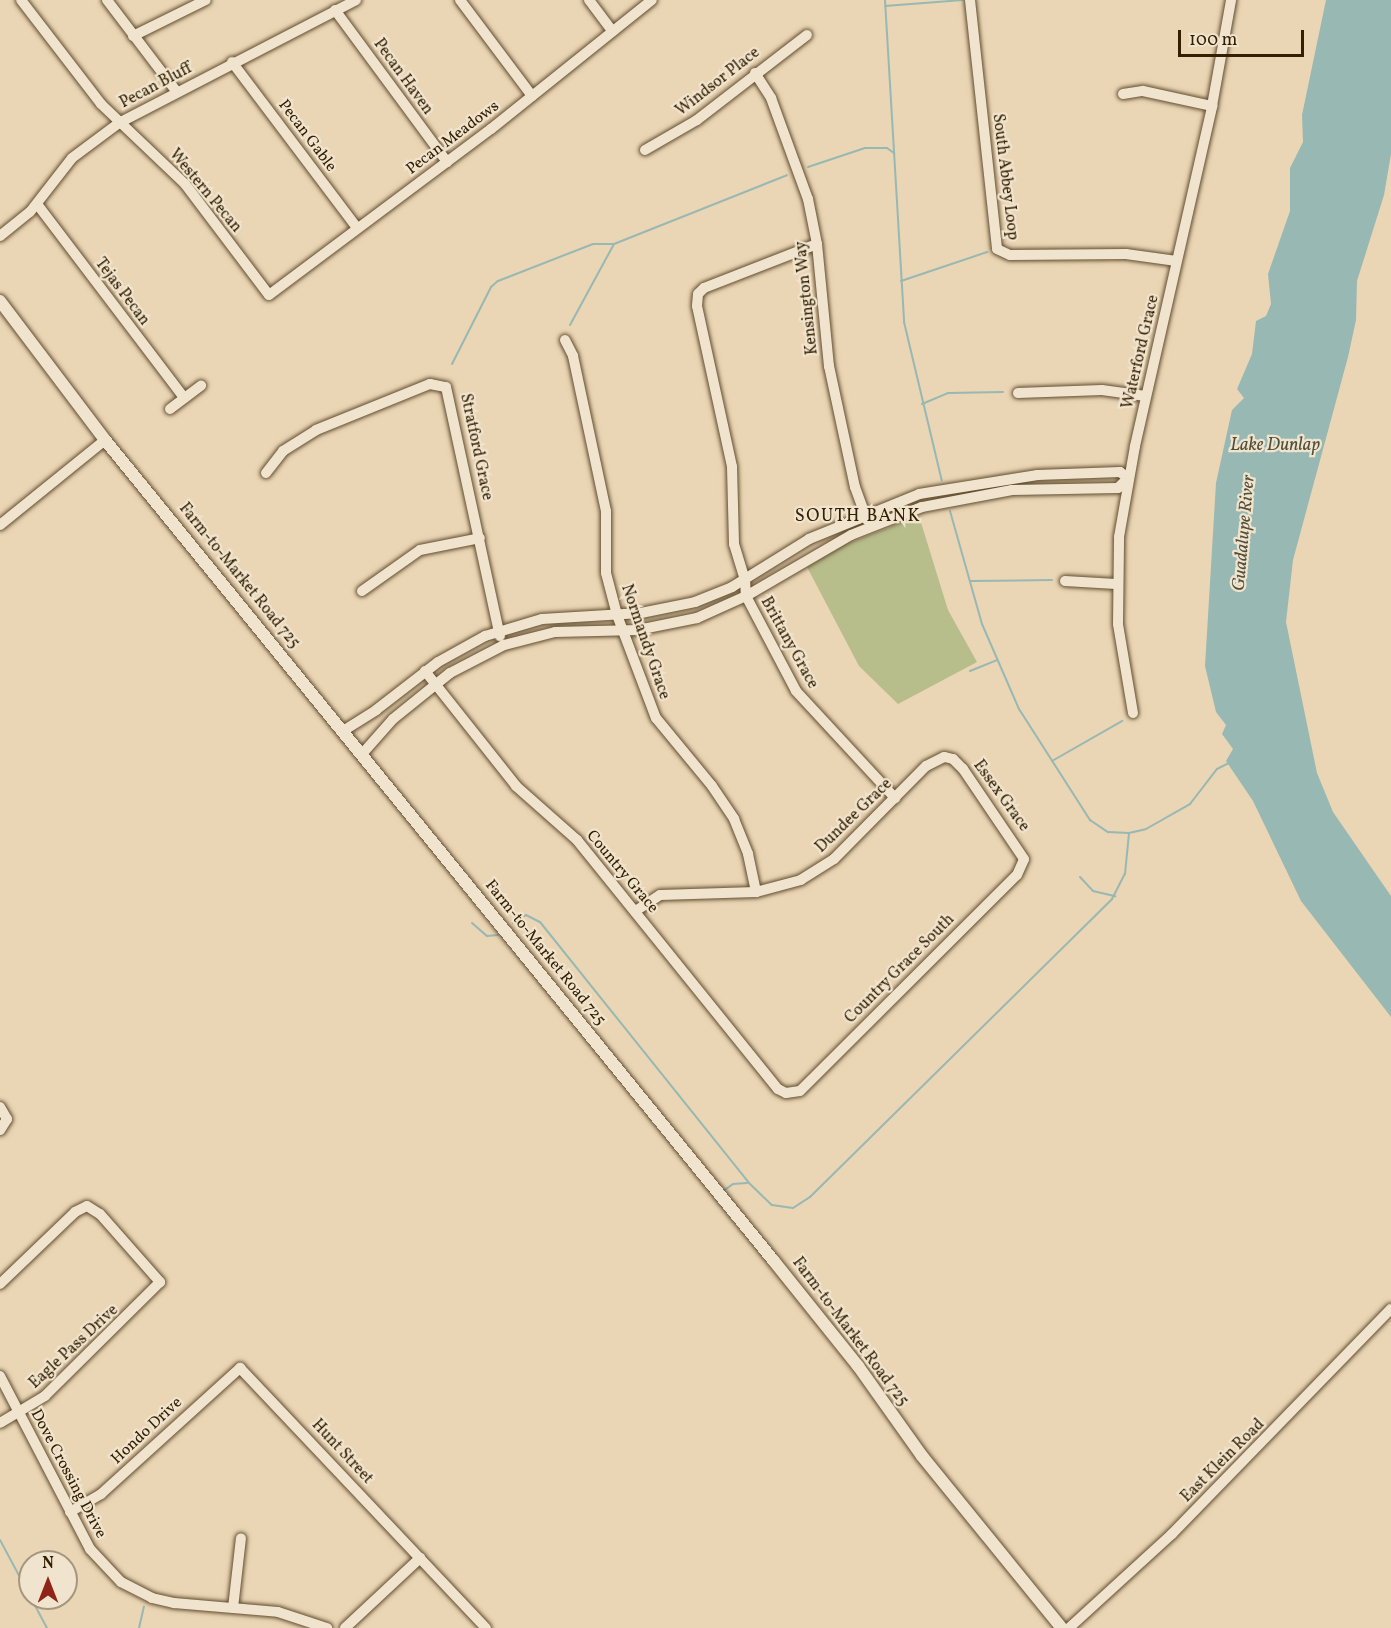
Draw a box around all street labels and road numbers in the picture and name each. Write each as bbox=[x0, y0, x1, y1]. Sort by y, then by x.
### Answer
street label: Pecan Haven bbox=[369, 35, 437, 119]
street label: Windsor Place bbox=[672, 43, 764, 121]
street label: Pecan Bluff bbox=[117, 59, 195, 113]
street label: Pecan Gable bbox=[274, 96, 340, 176]
street label: Pecan Meadows bbox=[403, 97, 503, 179]
street label: South Abbey Loop bbox=[988, 112, 1022, 242]
street label: Western Pecan bbox=[165, 145, 245, 237]
street label: Kensington Way bbox=[791, 240, 823, 356]
street label: Tejas Pecan bbox=[90, 254, 154, 330]
street label: Waterford Grace bbox=[1119, 293, 1163, 411]
street label: Stratford Grace bbox=[455, 392, 497, 502]
street label: Farm-to-Market Road 725 bbox=[174, 499, 304, 653]
street label: Normandy Grace bbox=[616, 582, 674, 702]
street label: Brittany Grace bbox=[756, 594, 822, 692]
street label: Essex Grace bbox=[969, 757, 1033, 835]
street label: Dundee Grace bbox=[812, 775, 896, 857]
street label: Country Grace bbox=[582, 826, 662, 918]
street label: Farm-to-Market Road 725 bbox=[480, 876, 610, 1030]
street label: Country Grace South bbox=[841, 910, 959, 1028]
street label: Farm-to-Market Road 725 bbox=[788, 1254, 912, 1410]
street label: Eagle Pass Drive bbox=[26, 1301, 122, 1393]
street label: Hondo Drive bbox=[108, 1393, 186, 1469]
street label: Dove Crossing Drive bbox=[26, 1406, 110, 1542]
street label: East Klein Road bbox=[1177, 1415, 1269, 1507]
street label: Hunt Street bbox=[307, 1416, 377, 1488]

